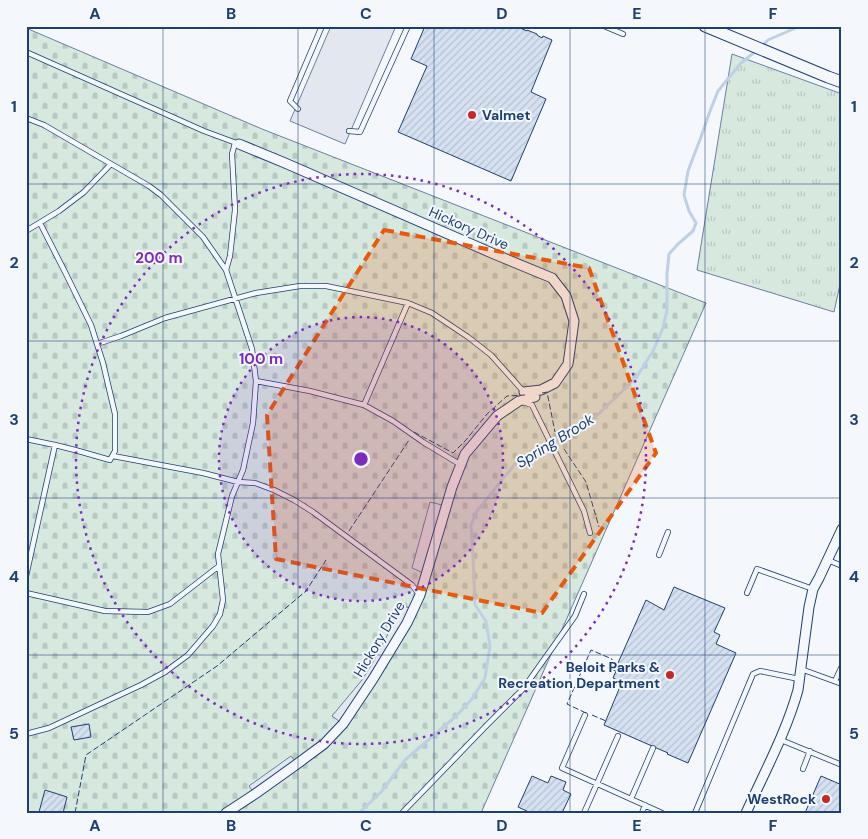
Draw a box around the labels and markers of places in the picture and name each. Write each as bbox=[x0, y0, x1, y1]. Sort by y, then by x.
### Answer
place label: Valmet bbox=[482, 106, 531, 124]
marker: Valmet bbox=[466, 109, 478, 121]
centre of rings bbox=[352, 450, 370, 468]
place label: Beloit Parks & Recreation Department bbox=[498, 658, 660, 692]
marker: Beloit Parks & Recreation Department bbox=[664, 669, 676, 681]
place label: WestRock bbox=[747, 790, 816, 808]
marker: WestRock bbox=[820, 793, 832, 805]

